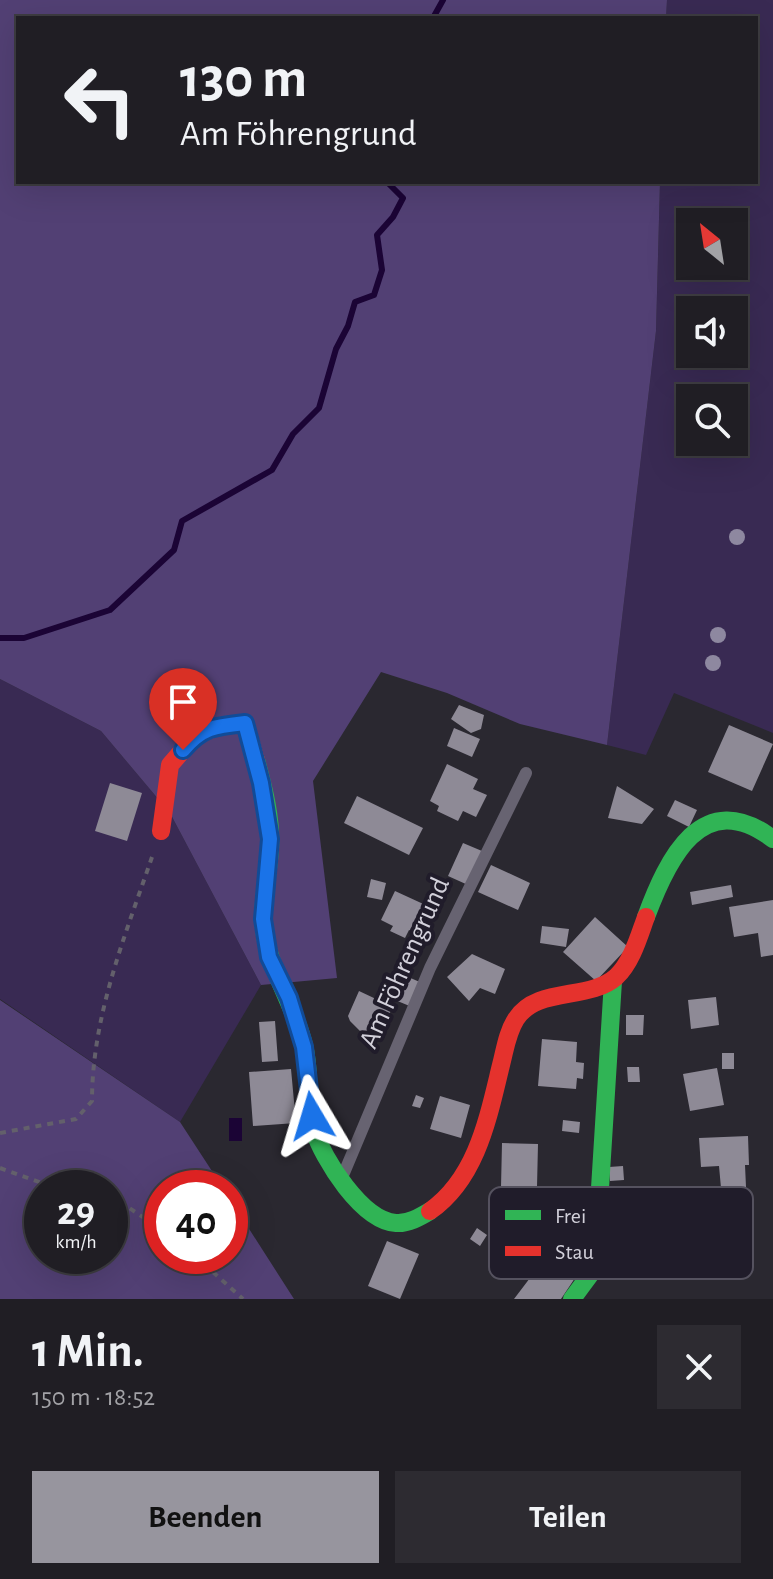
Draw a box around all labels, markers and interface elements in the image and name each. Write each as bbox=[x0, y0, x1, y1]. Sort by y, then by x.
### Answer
icon: left bbox=[48, 48, 152, 152]
text: 130 m bbox=[180, 51, 307, 107]
text: Am Föhrengrund bbox=[180, 116, 417, 152]
north arrow bbox=[676, 208, 748, 280]
map controls bbox=[676, 208, 748, 456]
button: sound bbox=[676, 296, 748, 368]
button: search bbox=[676, 384, 748, 456]
pin bbox=[149, 668, 217, 750]
icon: arrive bbox=[161, 680, 205, 724]
street label: Am Föhrengrund bbox=[355, 873, 455, 1053]
position arrow bbox=[270, 1074, 354, 1158]
speed limit sign: 40 bbox=[144, 1170, 248, 1274]
legend bbox=[489, 1187, 753, 1279]
text: 29 bbox=[57, 1192, 95, 1232]
text: Frei bbox=[555, 1205, 586, 1227]
text: km/h bbox=[55, 1232, 97, 1252]
text: Stau bbox=[555, 1241, 594, 1263]
button: close bbox=[657, 1325, 741, 1409]
text: 1 Min. bbox=[32, 1328, 144, 1376]
text: 150 m · 18:52 bbox=[32, 1384, 155, 1410]
button: Beenden bbox=[32, 1471, 379, 1563]
button: Teilen bbox=[395, 1471, 741, 1563]

